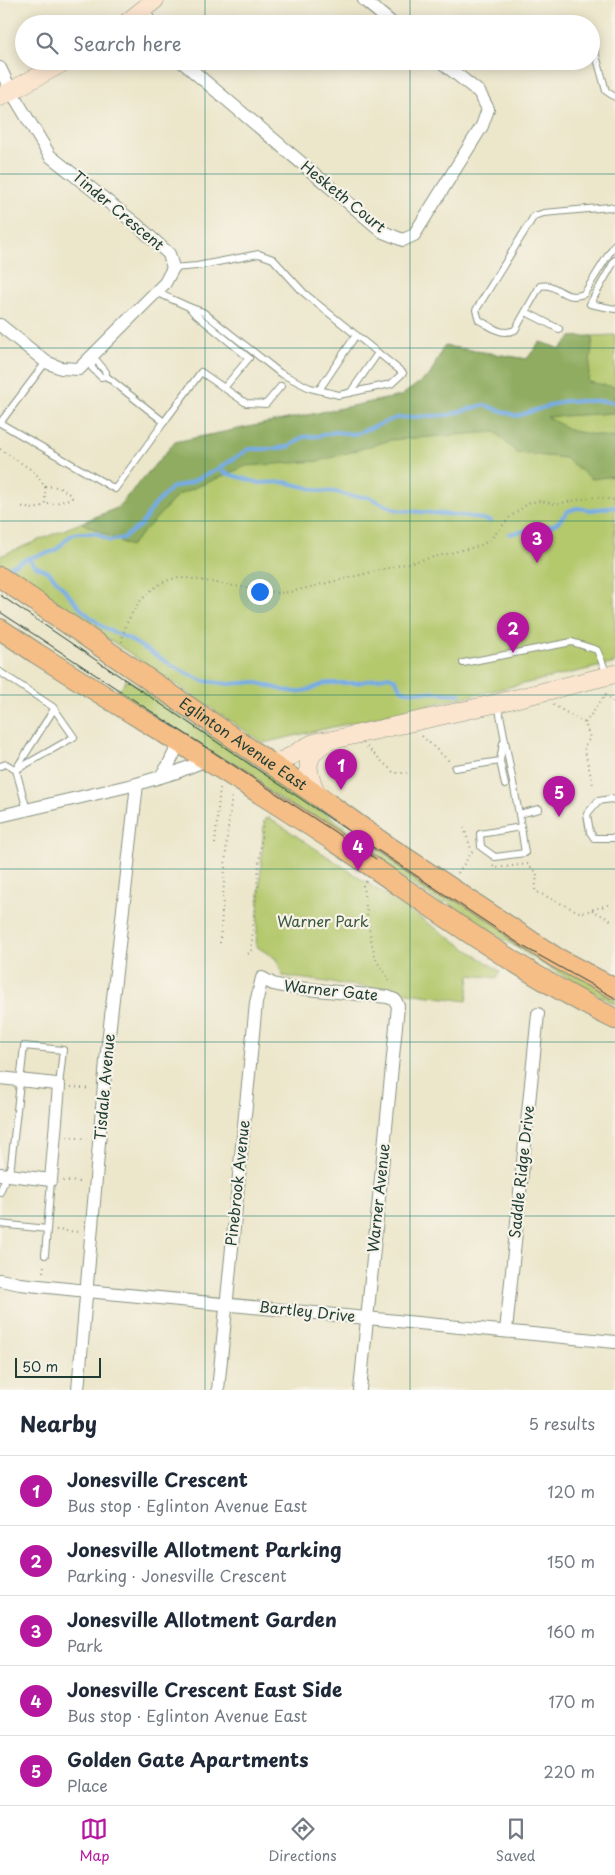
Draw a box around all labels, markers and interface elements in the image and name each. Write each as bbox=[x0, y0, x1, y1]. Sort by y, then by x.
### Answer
search box bbox=[15, 15, 600, 70]
icon: search bbox=[33, 29, 61, 57]
text: Search here bbox=[73, 29, 182, 57]
street label: Hesketh Court bbox=[296, 154, 392, 237]
street label: Tinder Crescent bbox=[68, 165, 170, 255]
pin: 3 bbox=[521, 522, 553, 563]
your location bbox=[247, 579, 273, 605]
pin: 2 bbox=[497, 612, 529, 653]
street label: Eglinton Avenue East bbox=[175, 691, 312, 795]
pin: 1 bbox=[325, 749, 357, 790]
pin: 5 bbox=[543, 776, 575, 817]
pin: 4 bbox=[342, 830, 374, 871]
park label: Warner Park bbox=[277, 909, 369, 932]
street label: Warner Gate bbox=[283, 973, 379, 1006]
street label: Tisdale Avenue bbox=[87, 1032, 120, 1141]
street label: Saddle Ridge Drive bbox=[502, 1104, 539, 1239]
street label: Pinebrook Avenue bbox=[218, 1119, 255, 1247]
street label: Warner Avenue bbox=[360, 1142, 395, 1253]
street label: Bartley Drive bbox=[258, 1294, 357, 1327]
scale bar bbox=[15, 1355, 101, 1378]
text: 50 m bbox=[22, 1356, 58, 1377]
text: Nearby bbox=[20, 1407, 97, 1439]
text: 5 results bbox=[528, 1411, 595, 1435]
text: Jonesville Crescent bbox=[67, 1465, 248, 1493]
text: 1 bbox=[32, 1479, 40, 1503]
text: 120 m bbox=[548, 1479, 595, 1503]
text: Bus stop · Eglinton Avenue East bbox=[67, 1493, 307, 1517]
text: Jonesville Allotment Parking bbox=[67, 1535, 341, 1563]
text: 2 bbox=[30, 1549, 42, 1573]
text: 150 m bbox=[547, 1549, 595, 1573]
text: Parking · Jonesville Crescent bbox=[67, 1563, 287, 1587]
text: Jonesville Allotment Garden bbox=[67, 1605, 337, 1633]
text: 3 bbox=[31, 1619, 41, 1643]
text: 160 m bbox=[547, 1619, 595, 1643]
text: Park bbox=[67, 1633, 103, 1657]
text: Jonesville Crescent East Side bbox=[67, 1675, 342, 1703]
text: 4 bbox=[31, 1689, 41, 1713]
text: 170 m bbox=[549, 1689, 595, 1713]
text: Bus stop · Eglinton Avenue East bbox=[67, 1703, 307, 1727]
text: Golden Gate Apartments bbox=[67, 1745, 308, 1773]
text: 5 bbox=[31, 1759, 41, 1783]
text: 220 m bbox=[544, 1759, 595, 1783]
text: Place bbox=[67, 1773, 108, 1797]
tab: Map bbox=[80, 1815, 109, 1866]
tab: Directions bbox=[269, 1815, 337, 1866]
tab: Saved bbox=[496, 1815, 535, 1866]

